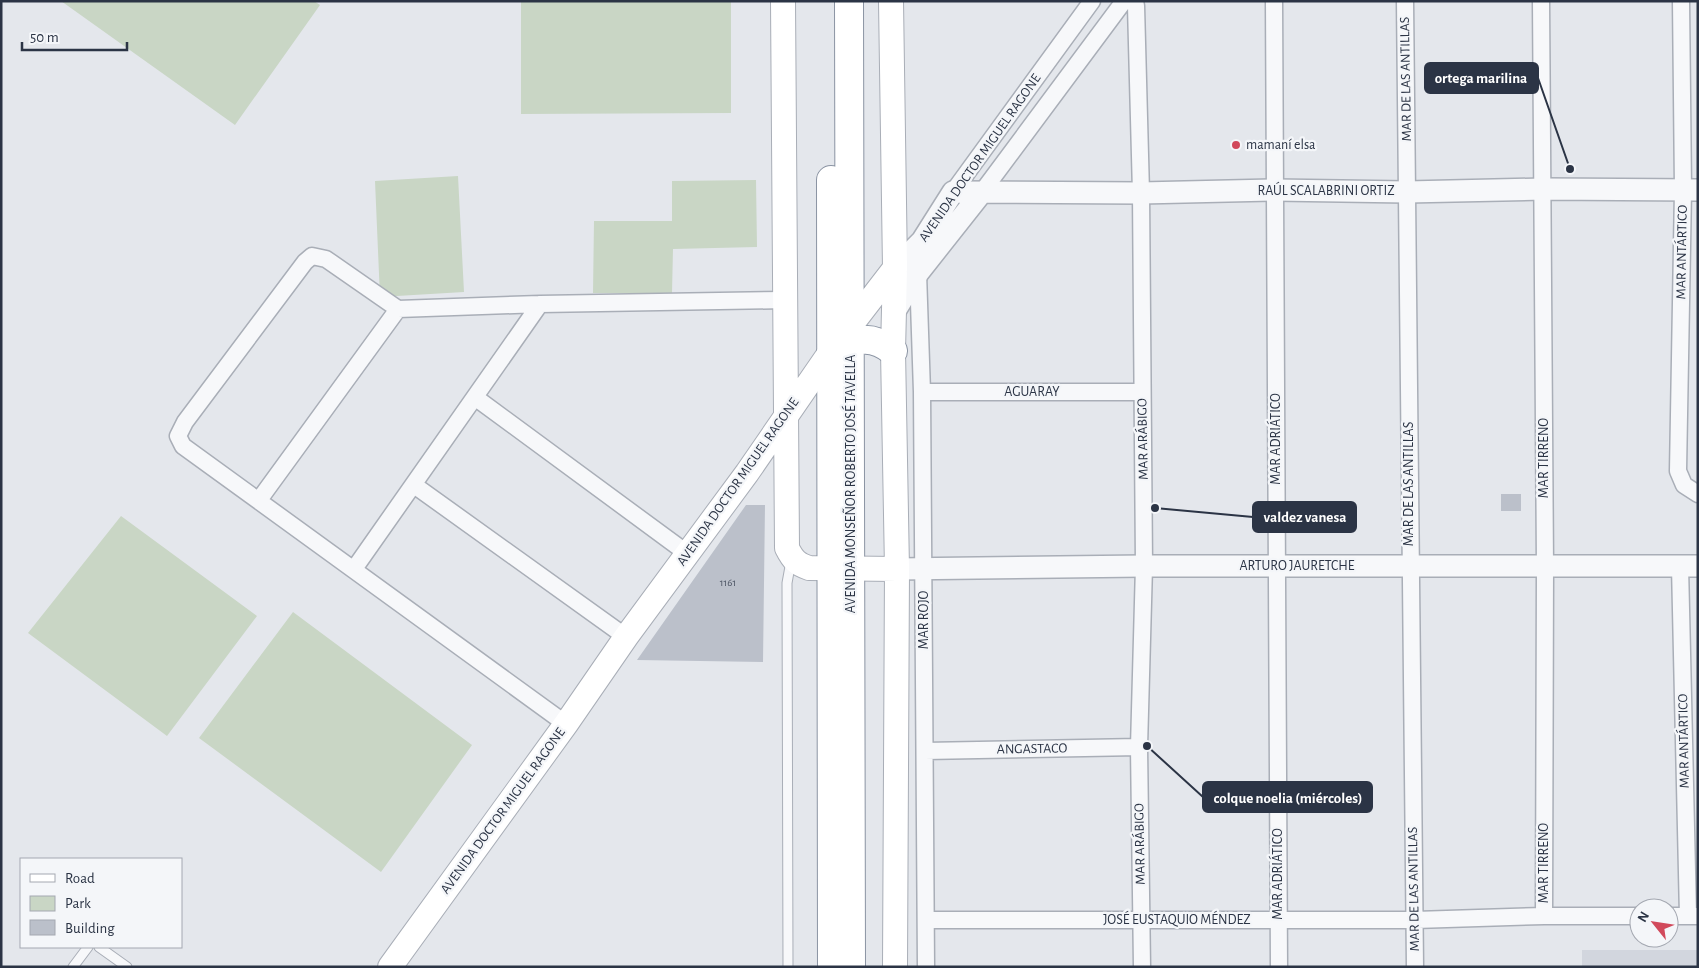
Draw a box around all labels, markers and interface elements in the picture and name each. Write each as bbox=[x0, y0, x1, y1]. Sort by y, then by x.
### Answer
street label: MAR DE LAS ANTILLAS bbox=[1398, 17, 1414, 141]
scale bar bbox=[22, 20, 128, 52]
text: 50 m bbox=[30, 30, 59, 45]
callout: ortega marilina bbox=[1425, 63, 1538, 93]
street label: AVENIDA DOCTOR MIGUEL RAGONE bbox=[917, 71, 1044, 244]
text: ortega marilina bbox=[1435, 71, 1527, 86]
place label: mamaní elsa bbox=[1246, 138, 1316, 152]
marker: mamaní elsa bbox=[1230, 139, 1242, 151]
street label: RAÚL SCALABRINI ORTIZ bbox=[1257, 181, 1395, 198]
street label: MAR ANTÁRTICO bbox=[1671, 204, 1690, 299]
street label: AVENIDA MONSEÑOR ROBERTO JOSÉ TAVELLA bbox=[841, 355, 858, 613]
street label: AGUARAY bbox=[1004, 385, 1060, 399]
street label: MAR ADRIÁTICO bbox=[1266, 393, 1283, 485]
street label: AVENIDA DOCTOR MIGUEL RAGONE bbox=[675, 395, 802, 568]
street label: MAR ARÁBIGO bbox=[1132, 398, 1151, 480]
street label: MAR TIRRENO bbox=[1537, 418, 1551, 498]
street label: MAR DE LAS ANTILLAS bbox=[1402, 422, 1416, 546]
callout: valdez vanesa bbox=[1253, 502, 1356, 532]
text: valdez vanesa bbox=[1264, 510, 1346, 525]
street label: ARTURO JAURETCHE bbox=[1239, 559, 1355, 573]
house number: 1161 bbox=[720, 577, 736, 588]
street label: MAR ROJO bbox=[917, 591, 931, 649]
street label: MAR ANTÁRTICO bbox=[1673, 693, 1692, 788]
street label: AVENIDA DOCTOR MIGUEL RAGONE bbox=[438, 725, 568, 897]
street label: ANGASTACO bbox=[997, 741, 1067, 757]
callout: colque noelia (miércoles) bbox=[1203, 782, 1372, 812]
text: colque noelia (miércoles) bbox=[1213, 791, 1363, 806]
street label: MAR ARÁBIGO bbox=[1129, 803, 1148, 885]
street label: MAR TIRRENO bbox=[1537, 823, 1551, 903]
street label: MAR DE LAS ANTILLAS bbox=[1406, 827, 1422, 951]
street label: MAR ADRIÁTICO bbox=[1268, 828, 1285, 920]
legend bbox=[20, 858, 182, 948]
text: Road bbox=[65, 871, 95, 886]
text: Park bbox=[65, 896, 91, 911]
north arrow bbox=[1629, 898, 1679, 948]
text: N bbox=[1635, 909, 1652, 925]
street label: JOSÉ EUSTAQUIO MÉNDEZ bbox=[1103, 910, 1251, 927]
text: Building bbox=[65, 921, 115, 936]

